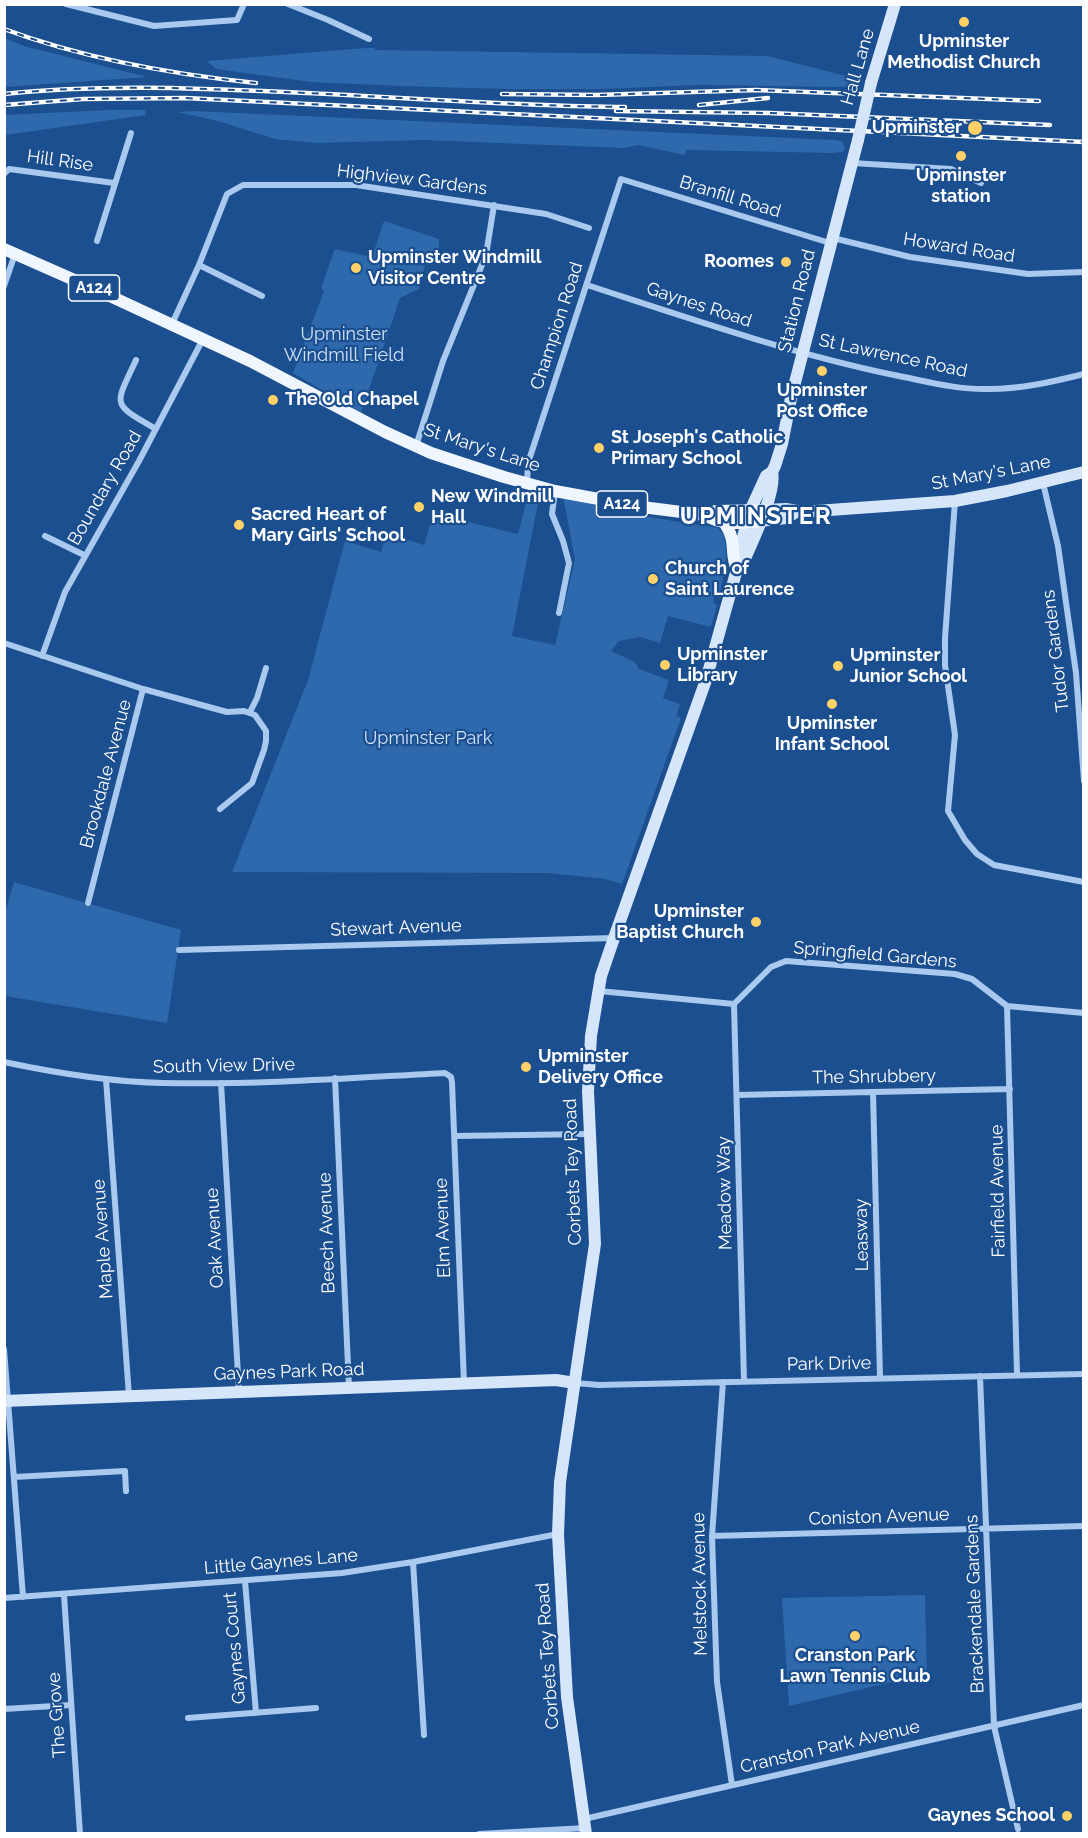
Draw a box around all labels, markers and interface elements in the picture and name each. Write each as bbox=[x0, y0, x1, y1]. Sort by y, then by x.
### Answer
marker: Upminster Methodist Church bbox=[957, 15, 971, 29]
street label: Hall Lane bbox=[837, 26, 879, 108]
place label: Upminster Methodist Church bbox=[887, 31, 1041, 74]
place label: Upminster bbox=[872, 117, 962, 139]
marker: Upminster bbox=[966, 119, 984, 137]
street label: Hill Rise bbox=[26, 146, 94, 176]
marker: Upminster station bbox=[954, 149, 968, 163]
street label: Highview Gardens bbox=[336, 160, 488, 200]
place label: Upminster station bbox=[916, 165, 1006, 207]
street label: Branfill Road bbox=[677, 171, 783, 223]
street label: Howard Road bbox=[902, 229, 1016, 267]
place label: Upminster Windmill Visitor Centre bbox=[368, 247, 541, 290]
street label: Station Road bbox=[774, 247, 820, 355]
place label: Roomes bbox=[704, 251, 774, 273]
marker: Roomes bbox=[779, 255, 793, 269]
street label: Champion Road bbox=[526, 259, 588, 393]
marker: Upminster Windmill Visitor Centre bbox=[349, 261, 363, 275]
road number: A124 bbox=[68, 275, 119, 301]
street label: Gaynes Road bbox=[644, 278, 754, 332]
park label: Upminster Windmill Field bbox=[284, 324, 404, 366]
street label: St Lawrence Road bbox=[817, 330, 969, 382]
marker: Upminster Post Office bbox=[815, 364, 829, 378]
place label: Upminster Post Office bbox=[776, 380, 868, 422]
place label: The Old Chapel bbox=[285, 389, 419, 411]
marker: The Old Chapel bbox=[266, 393, 280, 407]
street label: St Mary's Lane bbox=[421, 419, 543, 477]
street label: Boundary Road bbox=[63, 427, 147, 549]
place label: St Joseph's Catholic Primary School bbox=[611, 427, 783, 470]
marker: St Joseph's Catholic Primary School bbox=[592, 441, 606, 455]
street label: St Mary's Lane bbox=[930, 451, 1052, 495]
place label: New Windmill Hall bbox=[431, 486, 553, 528]
road number: A124 bbox=[596, 491, 648, 517]
marker: New Windmill Hall bbox=[412, 500, 426, 514]
district label: UPMINSTER bbox=[680, 503, 832, 531]
place label: Sacred Heart of Mary Girls' School bbox=[251, 504, 405, 546]
marker: Sacred Heart of Mary Girls' School bbox=[232, 518, 246, 532]
place label: Church of Saint Laurence bbox=[665, 558, 794, 600]
marker: Church of Saint Laurence bbox=[646, 572, 660, 586]
street label: Tudor Gardens bbox=[1038, 589, 1074, 713]
place label: Upminster Library bbox=[677, 644, 767, 686]
place label: Upminster Junior School bbox=[850, 645, 967, 688]
marker: Upminster Library bbox=[658, 658, 672, 672]
marker: Upminster Junior School bbox=[831, 659, 845, 673]
street label: Brookdale Avenue bbox=[76, 697, 136, 851]
marker: Upminster Infant School bbox=[825, 697, 839, 711]
place label: Upminster Infant School bbox=[775, 713, 889, 756]
park label: Upminster Park bbox=[364, 728, 492, 750]
place label: Upminster Baptist Church bbox=[616, 901, 744, 944]
street label: Stewart Avenue bbox=[330, 915, 462, 941]
marker: Upminster Baptist Church bbox=[749, 915, 763, 929]
street label: Springfield Gardens bbox=[792, 937, 958, 973]
place label: Upminster Delivery Office bbox=[538, 1046, 663, 1088]
street label: South View Drive bbox=[153, 1054, 295, 1078]
marker: Upminster Delivery Office bbox=[519, 1060, 533, 1074]
street label: The Shrubbery bbox=[812, 1065, 936, 1089]
street label: Corbets Tey Road bbox=[560, 1098, 586, 1246]
street label: Fairfield Avenue bbox=[986, 1124, 1010, 1258]
street label: Meadow Way bbox=[713, 1136, 737, 1250]
street label: Beech Avenue bbox=[314, 1172, 340, 1294]
street label: Maple Avenue bbox=[88, 1178, 118, 1300]
street label: Elm Avenue bbox=[430, 1178, 456, 1278]
street label: Oak Avenue bbox=[202, 1187, 228, 1289]
street label: Leasway bbox=[851, 1198, 873, 1272]
street label: Park Drive bbox=[787, 1352, 871, 1376]
street label: Gaynes Park Road bbox=[213, 1359, 365, 1385]
street label: Coniston Avenue bbox=[808, 1504, 950, 1530]
street label: Melstock Avenue bbox=[688, 1512, 712, 1656]
street label: Brackendale Gardens bbox=[961, 1514, 989, 1694]
street label: Little Gaynes Lane bbox=[203, 1545, 359, 1579]
street label: Corbets Tey Road bbox=[532, 1582, 564, 1730]
street label: Gaynes Court bbox=[219, 1591, 251, 1705]
marker: Cranston Park Lawn Tennis Club bbox=[848, 1629, 862, 1643]
place label: Cranston Park Lawn Tennis Club bbox=[779, 1645, 931, 1688]
street label: The Grove bbox=[43, 1671, 71, 1759]
street label: Cranston Park Avenue bbox=[738, 1716, 922, 1778]
place label: Gaynes School bbox=[928, 1805, 1055, 1827]
marker: Gaynes School bbox=[1060, 1809, 1074, 1823]

